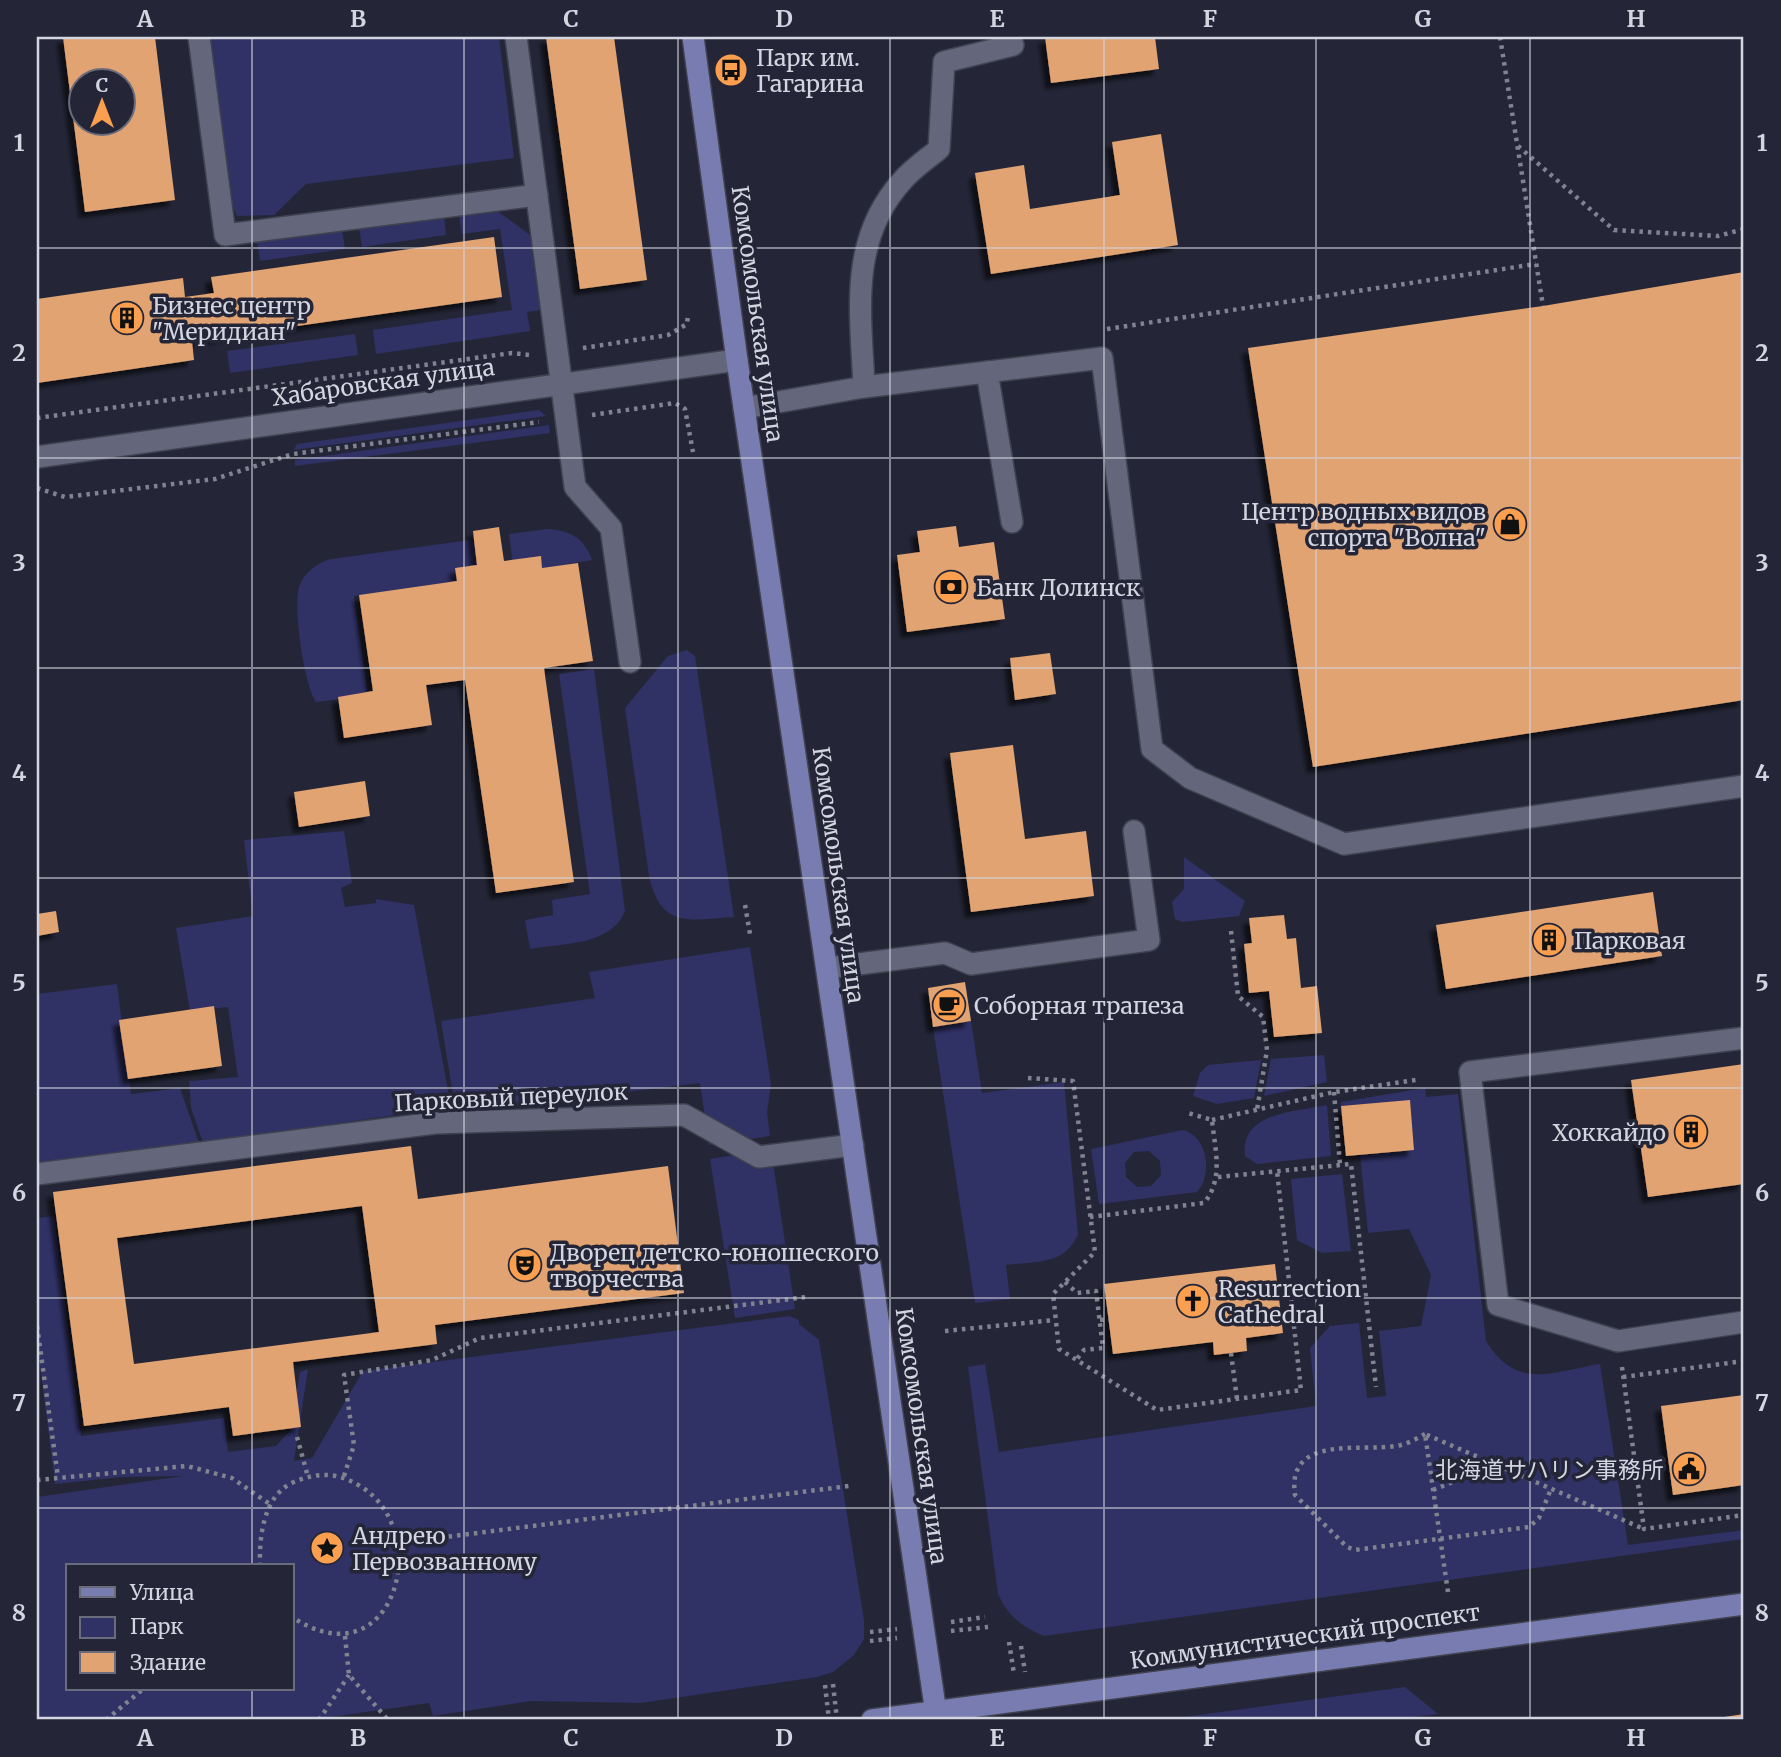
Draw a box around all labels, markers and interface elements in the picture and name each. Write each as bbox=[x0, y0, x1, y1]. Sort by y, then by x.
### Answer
text: A bbox=[136, 4, 154, 33]
text: B bbox=[350, 4, 366, 33]
text: C bbox=[563, 4, 579, 33]
text: D bbox=[775, 4, 793, 33]
text: E bbox=[989, 4, 1005, 33]
text: F bbox=[1203, 4, 1217, 33]
text: G bbox=[1415, 4, 1432, 33]
text: H bbox=[1627, 4, 1646, 33]
place label: Парк им. Гагарина bbox=[756, 43, 864, 98]
bus stop icon: Парк им. Гагарина bbox=[712, 51, 750, 89]
north arrow bbox=[66, 66, 136, 136]
text: С bbox=[96, 73, 108, 97]
text: 1 bbox=[14, 128, 25, 157]
text: 1 bbox=[1757, 128, 1768, 157]
street label: Комсомольская улица bbox=[726, 184, 790, 444]
place label: Бизнес центр "Меридиан" bbox=[152, 291, 311, 346]
building icon: Бизнес центр "Меридиан" bbox=[108, 299, 146, 337]
text: 2 bbox=[12, 338, 26, 367]
text: 2 bbox=[1755, 338, 1769, 367]
street label: Хабаровская улица bbox=[270, 352, 496, 412]
place label: Центр водных видов спорта "Волна" bbox=[1241, 497, 1486, 552]
shop icon: Центр водных видов спорта "Волна" bbox=[1491, 505, 1529, 543]
text: 3 bbox=[12, 548, 26, 577]
text: 3 bbox=[1755, 548, 1769, 577]
bank icon: Банк Долинск bbox=[932, 568, 970, 606]
place label: Банк Долинск bbox=[976, 573, 1141, 602]
street label: Комсомольская улица bbox=[807, 745, 871, 1005]
text: 4 bbox=[12, 758, 27, 787]
text: 4 bbox=[1755, 758, 1770, 787]
building icon: Парковая bbox=[1530, 921, 1568, 959]
place label: Парковая bbox=[1574, 926, 1686, 955]
text: 5 bbox=[12, 968, 26, 997]
text: 5 bbox=[1755, 968, 1769, 997]
cafe icon: Соборная трапеза bbox=[930, 986, 968, 1024]
place label: Соборная трапеза bbox=[974, 991, 1184, 1020]
street label: Парковый переулок bbox=[393, 1076, 629, 1118]
building icon: Хоккайдо bbox=[1672, 1113, 1710, 1151]
place label: Хоккайдо bbox=[1552, 1118, 1666, 1147]
text: 6 bbox=[12, 1178, 26, 1207]
text: 6 bbox=[1755, 1178, 1769, 1207]
place label: Дворец детско-юношеского творчества bbox=[550, 1238, 879, 1293]
theatre icon: Дворец детско-юношеского творчества bbox=[506, 1246, 544, 1284]
place label: Resurrection Cathedral bbox=[1218, 1274, 1361, 1329]
church icon: Resurrection Cathedral bbox=[1174, 1282, 1212, 1320]
street label: Комсомольская улица bbox=[890, 1306, 954, 1566]
text: 7 bbox=[12, 1388, 26, 1417]
text: 7 bbox=[1755, 1388, 1769, 1417]
public building icon: 北海道サハリン事務所 bbox=[1670, 1450, 1708, 1488]
place label: 北海道サハリン事務所 bbox=[1435, 1455, 1664, 1484]
place label: Андрею Первозванному bbox=[351, 1521, 538, 1576]
place icon: Андрею Первозванному bbox=[308, 1529, 346, 1567]
legend bbox=[66, 1564, 294, 1690]
text: Улица bbox=[129, 1579, 194, 1606]
street label: Коммунистический проспект bbox=[1128, 1597, 1482, 1675]
text: 8 bbox=[12, 1598, 26, 1627]
text: 8 bbox=[1755, 1598, 1769, 1627]
text: Парк bbox=[130, 1613, 184, 1640]
text: Здание bbox=[130, 1649, 206, 1676]
text: A bbox=[136, 1723, 154, 1752]
text: B bbox=[350, 1723, 366, 1752]
text: C bbox=[563, 1723, 579, 1752]
text: D bbox=[775, 1723, 793, 1752]
text: E bbox=[989, 1723, 1005, 1752]
text: F bbox=[1203, 1723, 1217, 1752]
text: G bbox=[1415, 1723, 1432, 1752]
text: H bbox=[1627, 1723, 1646, 1752]

